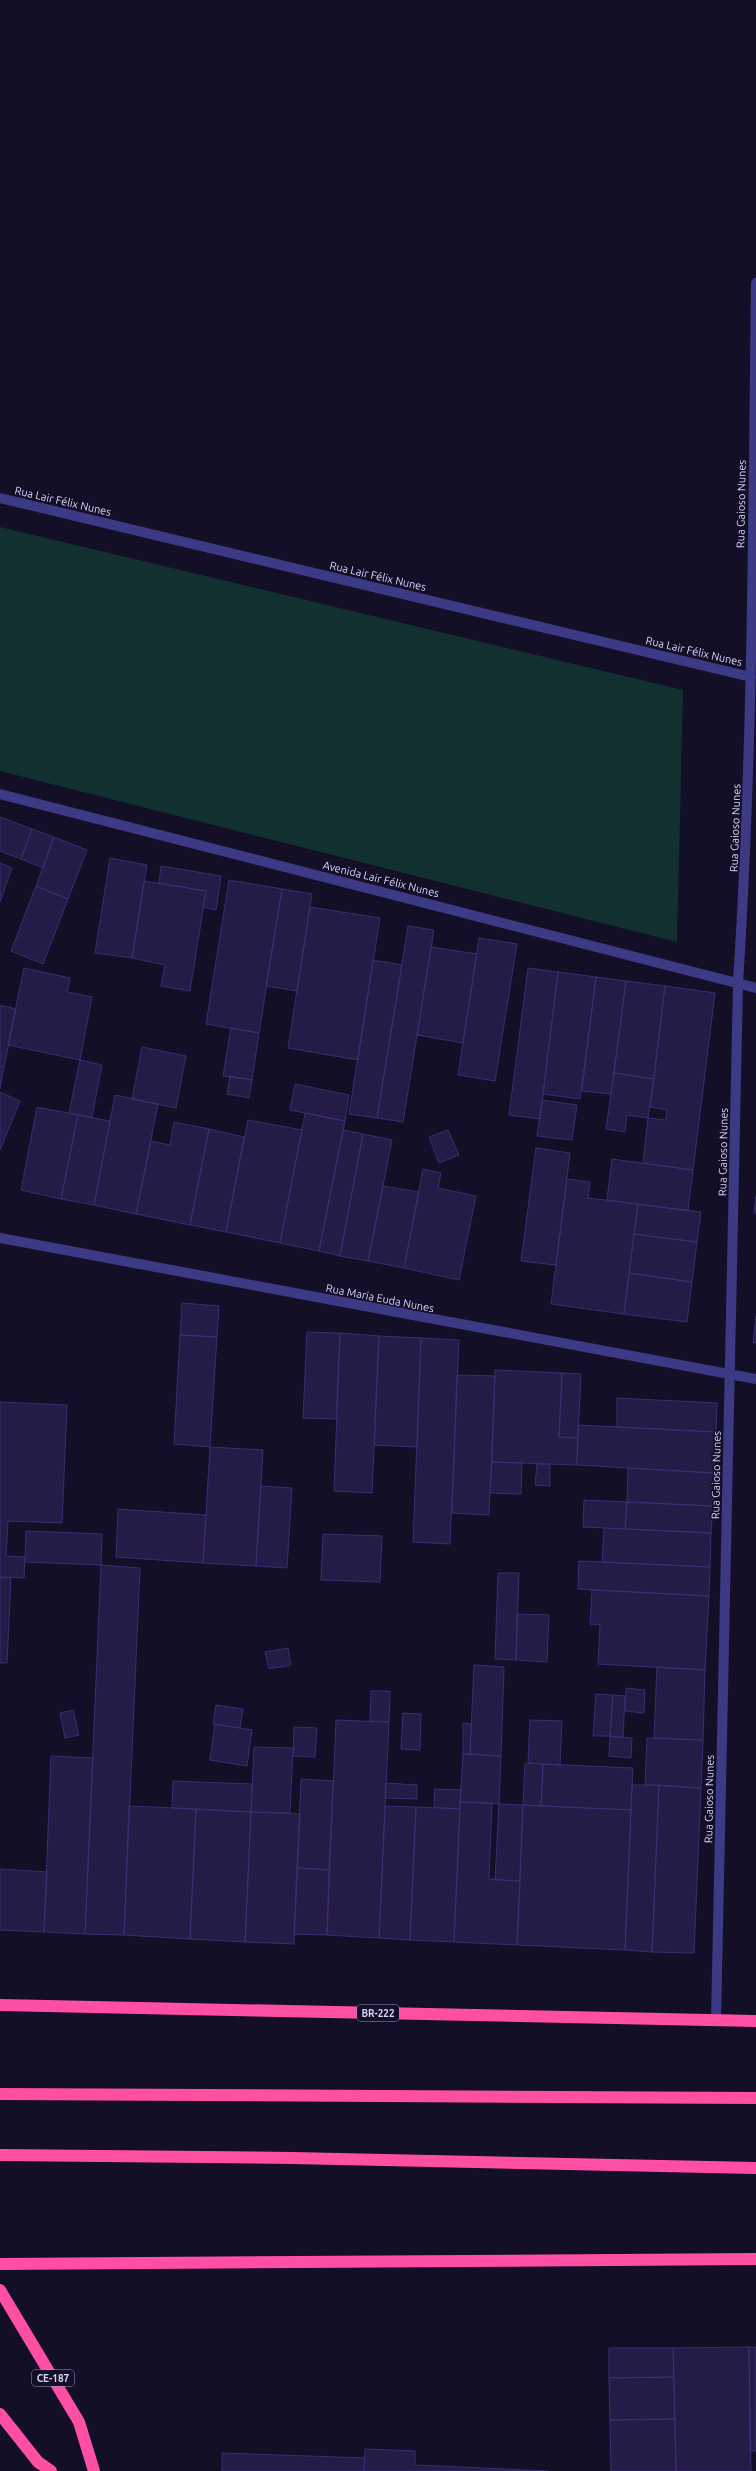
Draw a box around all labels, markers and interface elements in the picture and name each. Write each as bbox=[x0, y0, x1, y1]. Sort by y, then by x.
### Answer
street label: Rua Gaioso Nunes bbox=[734, 460, 748, 548]
street label: Rua Lair Félix Nunes bbox=[14, 484, 113, 518]
street label: Rua Lair Félix Nunes bbox=[329, 559, 428, 593]
street label: Rua Lair Félix Nunes bbox=[645, 634, 744, 668]
street label: Rua Gaioso Nunes bbox=[727, 783, 743, 872]
street label: Avenida Lair Félix Nunes bbox=[322, 859, 441, 899]
street label: Rua Gaioso Nunes bbox=[716, 1108, 730, 1196]
street label: Rua Maria Euda Nunes bbox=[325, 1282, 435, 1314]
street label: Rua Gaioso Nunes bbox=[709, 1431, 723, 1519]
street label: Rua Gaioso Nunes bbox=[702, 1755, 716, 1843]
road number: BR-222 bbox=[357, 2005, 399, 2021]
road number: CE-187 bbox=[32, 2370, 74, 2386]

